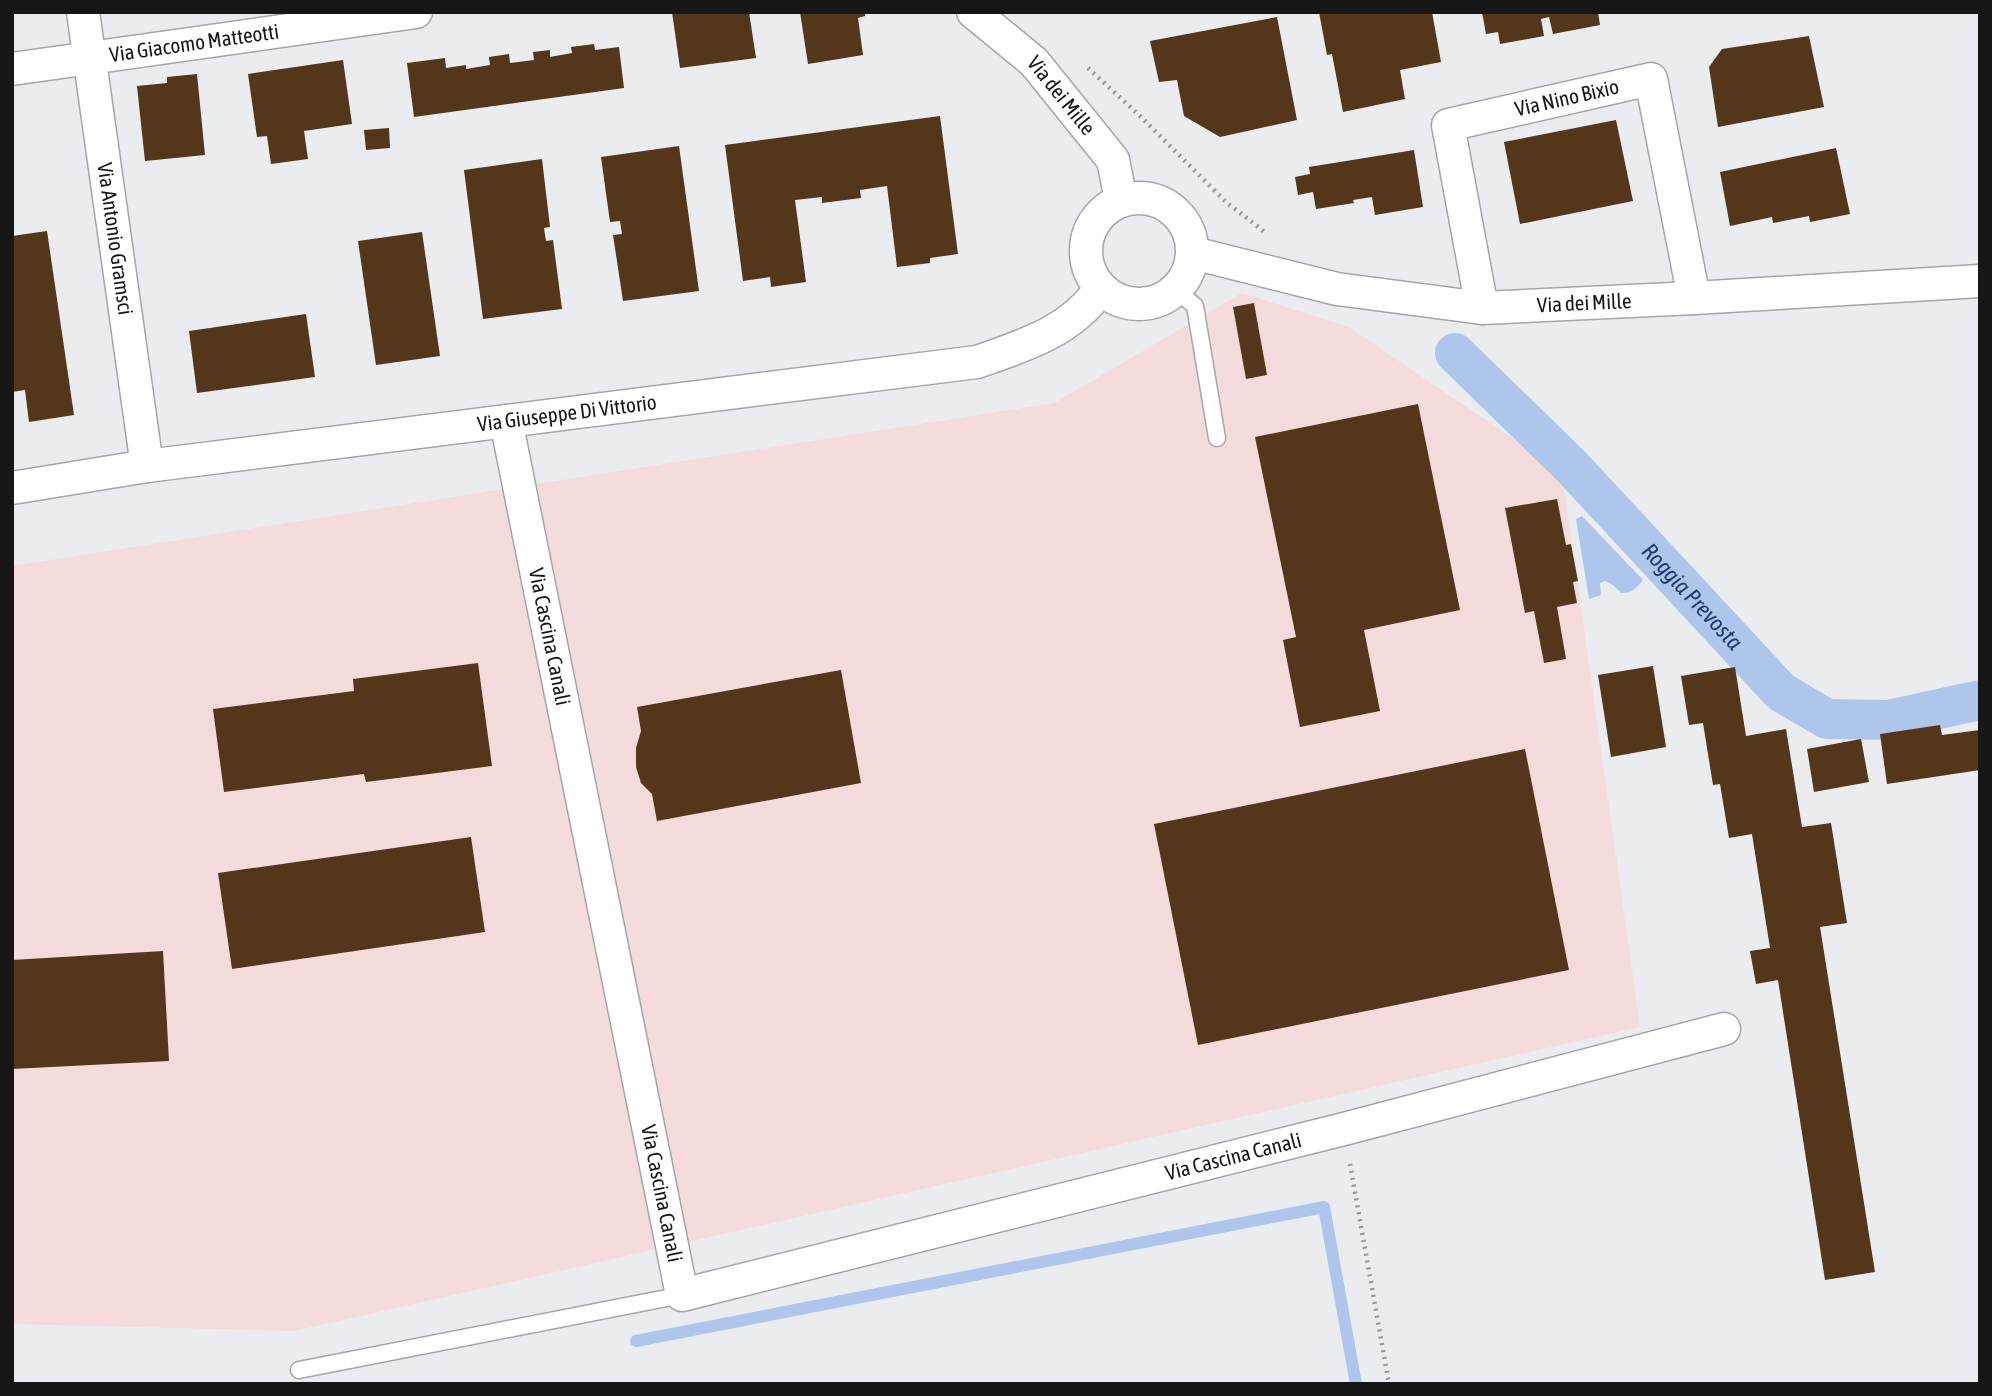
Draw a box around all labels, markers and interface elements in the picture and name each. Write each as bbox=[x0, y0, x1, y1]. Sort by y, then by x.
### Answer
street label: Via Giacomo Matteotti bbox=[108, 18, 280, 66]
street label: Via dei Mille bbox=[1023, 51, 1101, 139]
street label: Via Nino Bixio bbox=[1512, 74, 1621, 121]
street label: Via Antonio Gramsci bbox=[93, 161, 139, 316]
street label: Via dei Mille bbox=[1536, 288, 1632, 316]
street label: Via Giuseppe Di Vittorio bbox=[476, 389, 658, 436]
water label: Roggia Prevosta bbox=[1637, 538, 1748, 655]
street label: Via Cascina Canali bbox=[525, 566, 576, 707]
street label: Via Cascina Canali bbox=[637, 1123, 688, 1264]
street label: Via Cascina Canali bbox=[1163, 1127, 1304, 1184]

